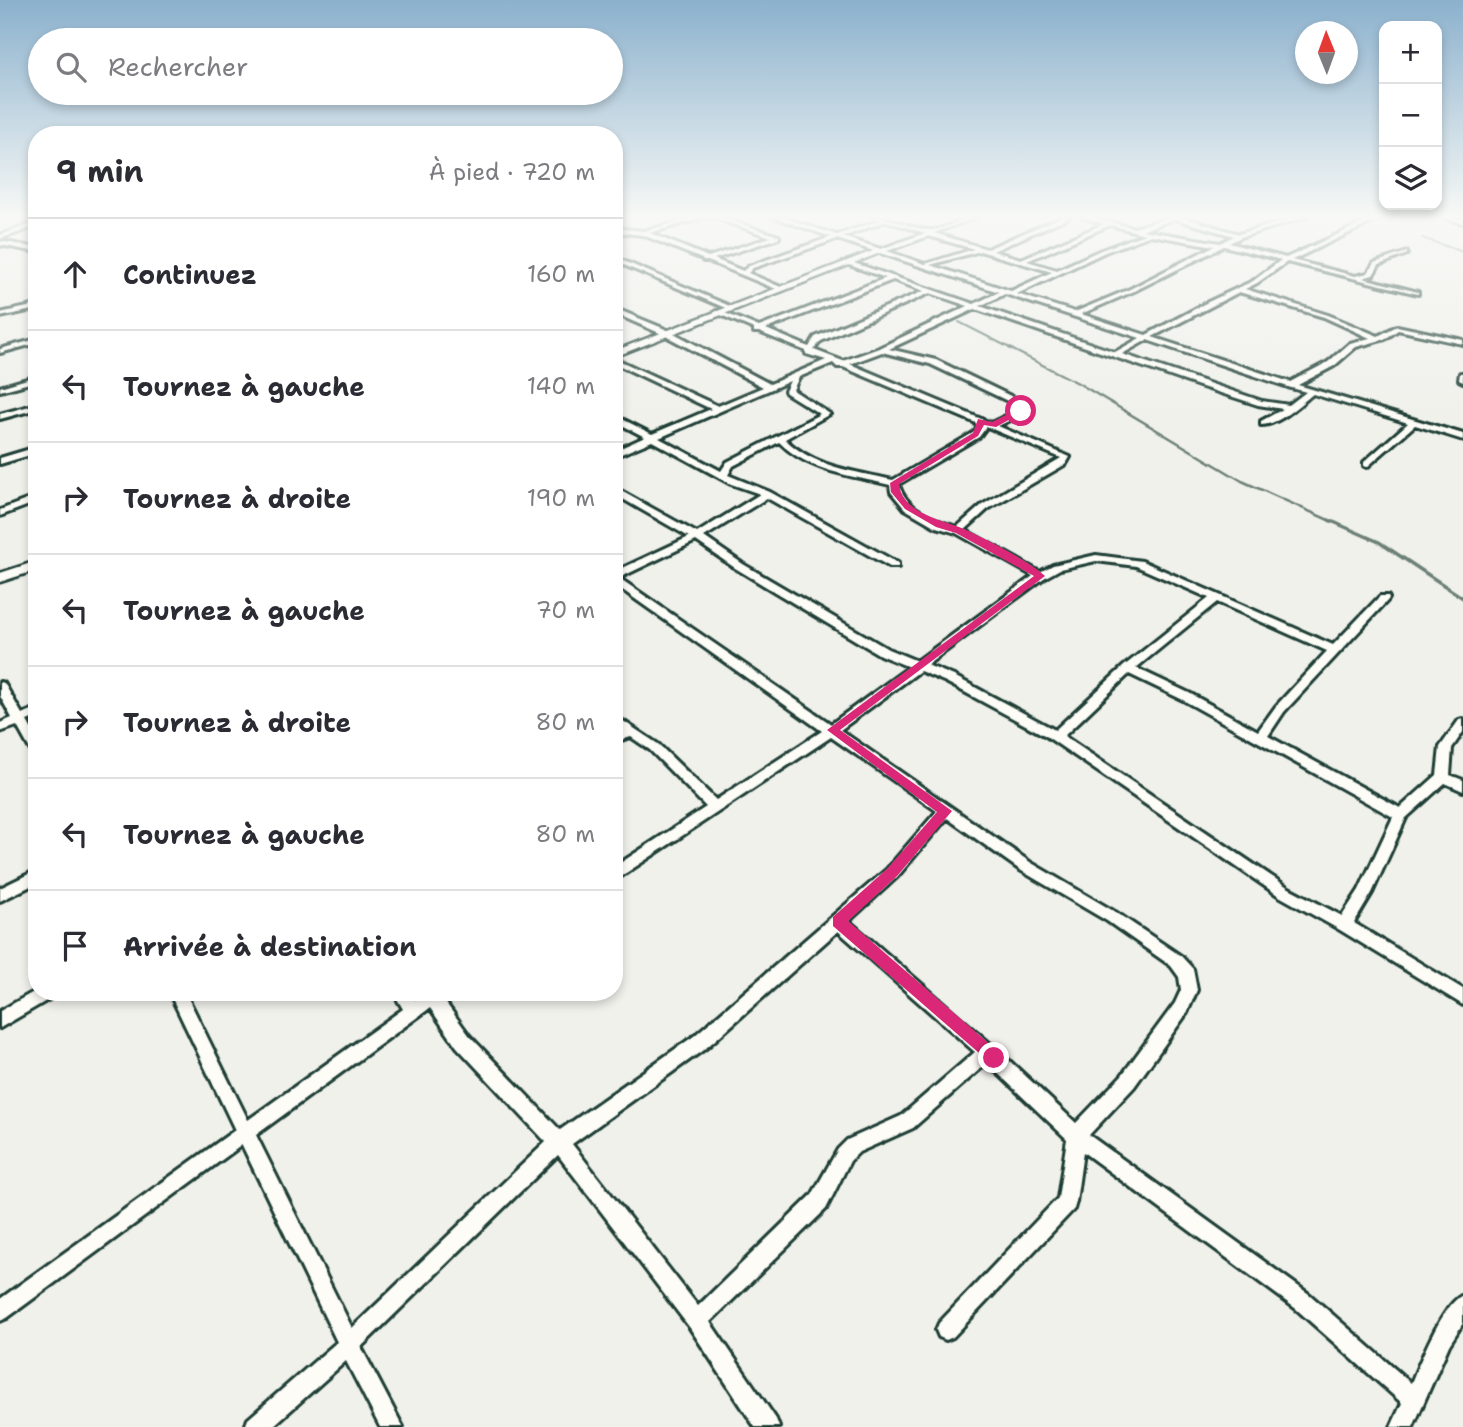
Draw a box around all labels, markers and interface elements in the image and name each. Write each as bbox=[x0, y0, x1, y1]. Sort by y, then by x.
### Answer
north arrow bbox=[1295, 21, 1358, 84]
map controls bbox=[1379, 21, 1442, 210]
button: + bbox=[1379, 21, 1442, 84]
search box bbox=[28, 28, 623, 105]
icon: search bbox=[52, 48, 90, 86]
text: Rechercher bbox=[108, 49, 248, 84]
button: − bbox=[1379, 84, 1442, 147]
button: layers bbox=[1379, 147, 1442, 210]
text: 9 min bbox=[56, 151, 143, 192]
text: À pied · 720 m bbox=[429, 157, 595, 187]
icon: ahead bbox=[56, 255, 94, 293]
text: Continuez bbox=[123, 257, 257, 292]
text: 160 m bbox=[527, 259, 595, 289]
icon: left bbox=[56, 367, 94, 405]
text: Tournez à gauche bbox=[123, 369, 365, 404]
text: 140 m bbox=[527, 371, 595, 401]
route start bbox=[1005, 395, 1036, 426]
icon: right bbox=[56, 479, 94, 517]
text: Tournez à droite bbox=[123, 481, 351, 516]
text: 190 m bbox=[527, 483, 595, 513]
icon: left bbox=[56, 591, 94, 629]
text: Tournez à gauche bbox=[123, 593, 365, 628]
text: 70 m bbox=[536, 595, 595, 625]
icon: right bbox=[56, 703, 94, 741]
text: Tournez à droite bbox=[123, 705, 351, 740]
text: 80 m bbox=[536, 707, 595, 737]
icon: left bbox=[56, 815, 94, 853]
text: Tournez à gauche bbox=[123, 817, 365, 852]
text: 80 m bbox=[536, 819, 595, 849]
icon: arrive bbox=[56, 927, 94, 965]
text: Arrivée à destination bbox=[123, 929, 417, 964]
route end bbox=[978, 1042, 1009, 1073]

